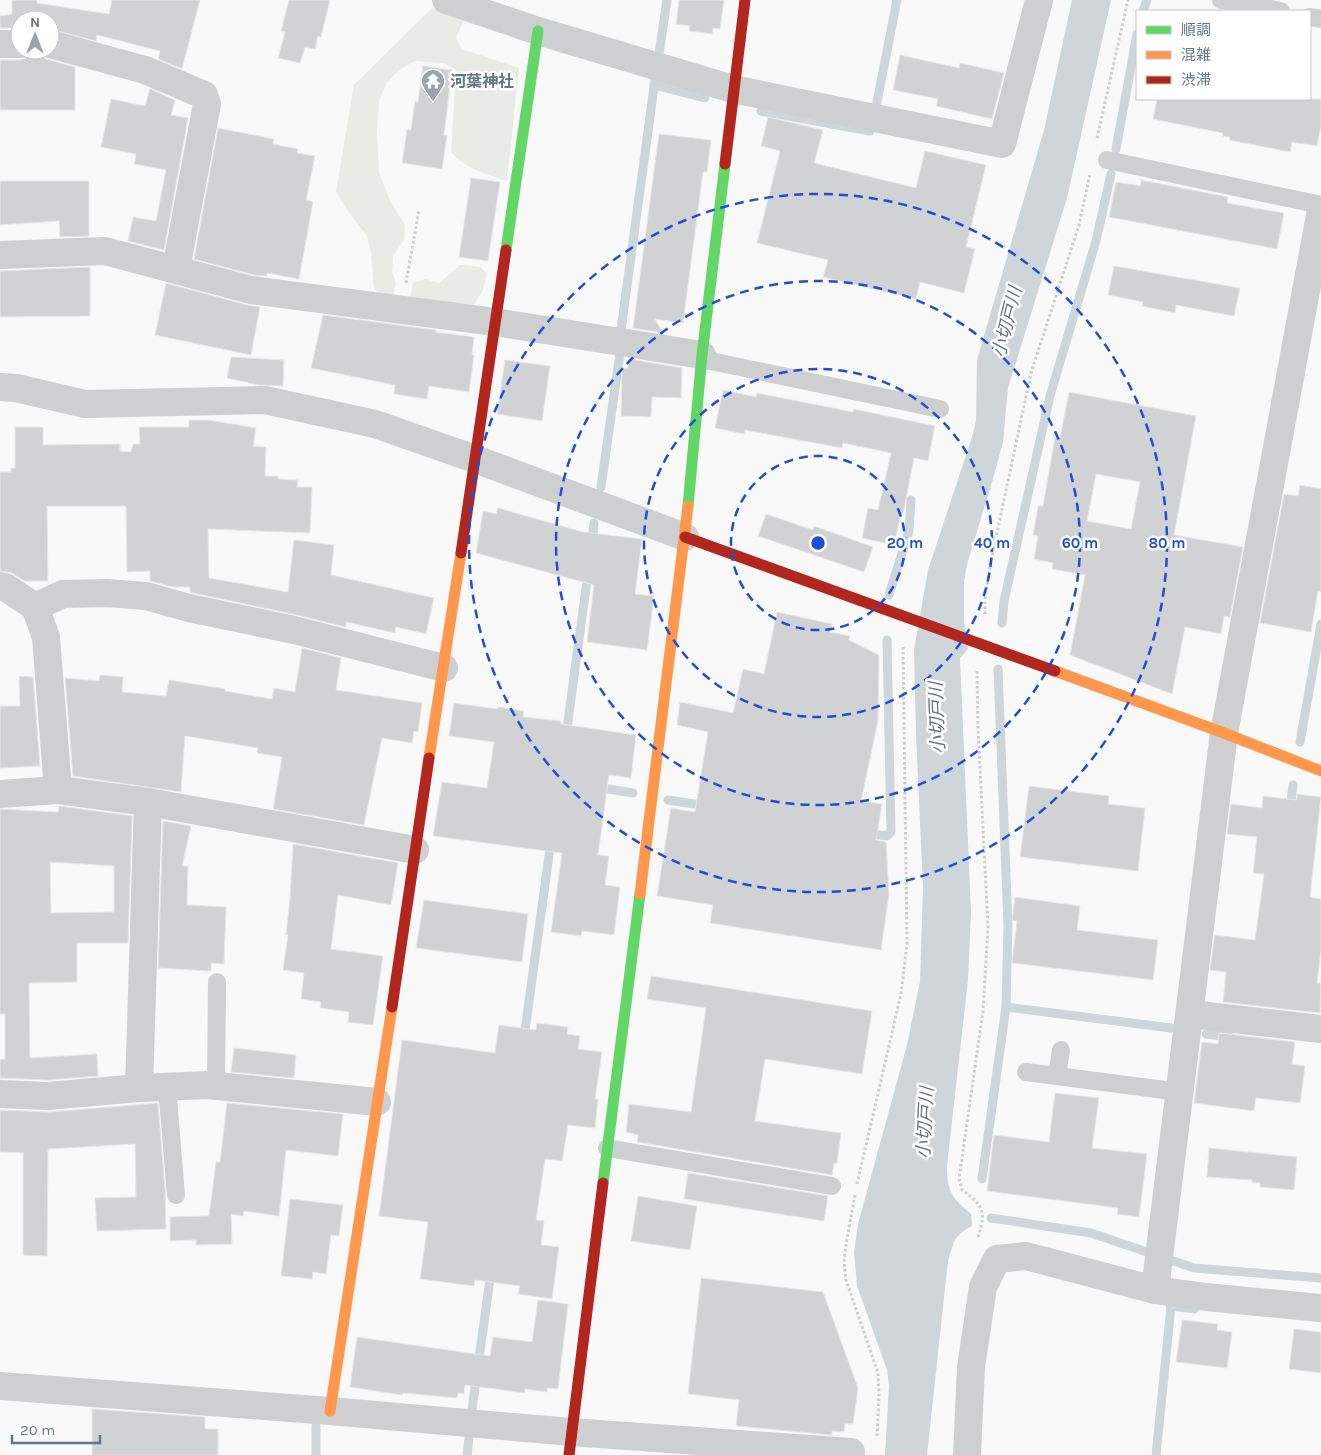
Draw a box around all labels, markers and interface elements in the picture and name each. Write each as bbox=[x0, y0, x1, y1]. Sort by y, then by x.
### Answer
north arrow bbox=[10, 10, 60, 60]
legend bbox=[1136, 10, 1311, 100]
text: N bbox=[30, 14, 40, 31]
text: 順調 bbox=[1181, 21, 1211, 39]
text: 混雑 bbox=[1181, 46, 1211, 64]
temple icon: 河葉神社 bbox=[420, 68, 446, 102]
text: 渋滞 bbox=[1181, 71, 1211, 89]
place label: 河葉神社 bbox=[450, 72, 514, 91]
water label: 小切戸川 bbox=[988, 282, 1027, 360]
centre of rings bbox=[809, 534, 827, 552]
text: 20 m bbox=[887, 534, 923, 552]
text: 40 m bbox=[974, 534, 1010, 552]
text: 60 m bbox=[1062, 534, 1098, 552]
text: 80 m bbox=[1148, 534, 1186, 552]
water label: 小切戸川 bbox=[925, 680, 949, 754]
water label: 小切戸川 bbox=[912, 1084, 938, 1160]
scale bar bbox=[12, 1412, 100, 1444]
text: 20 m bbox=[20, 1421, 55, 1439]

